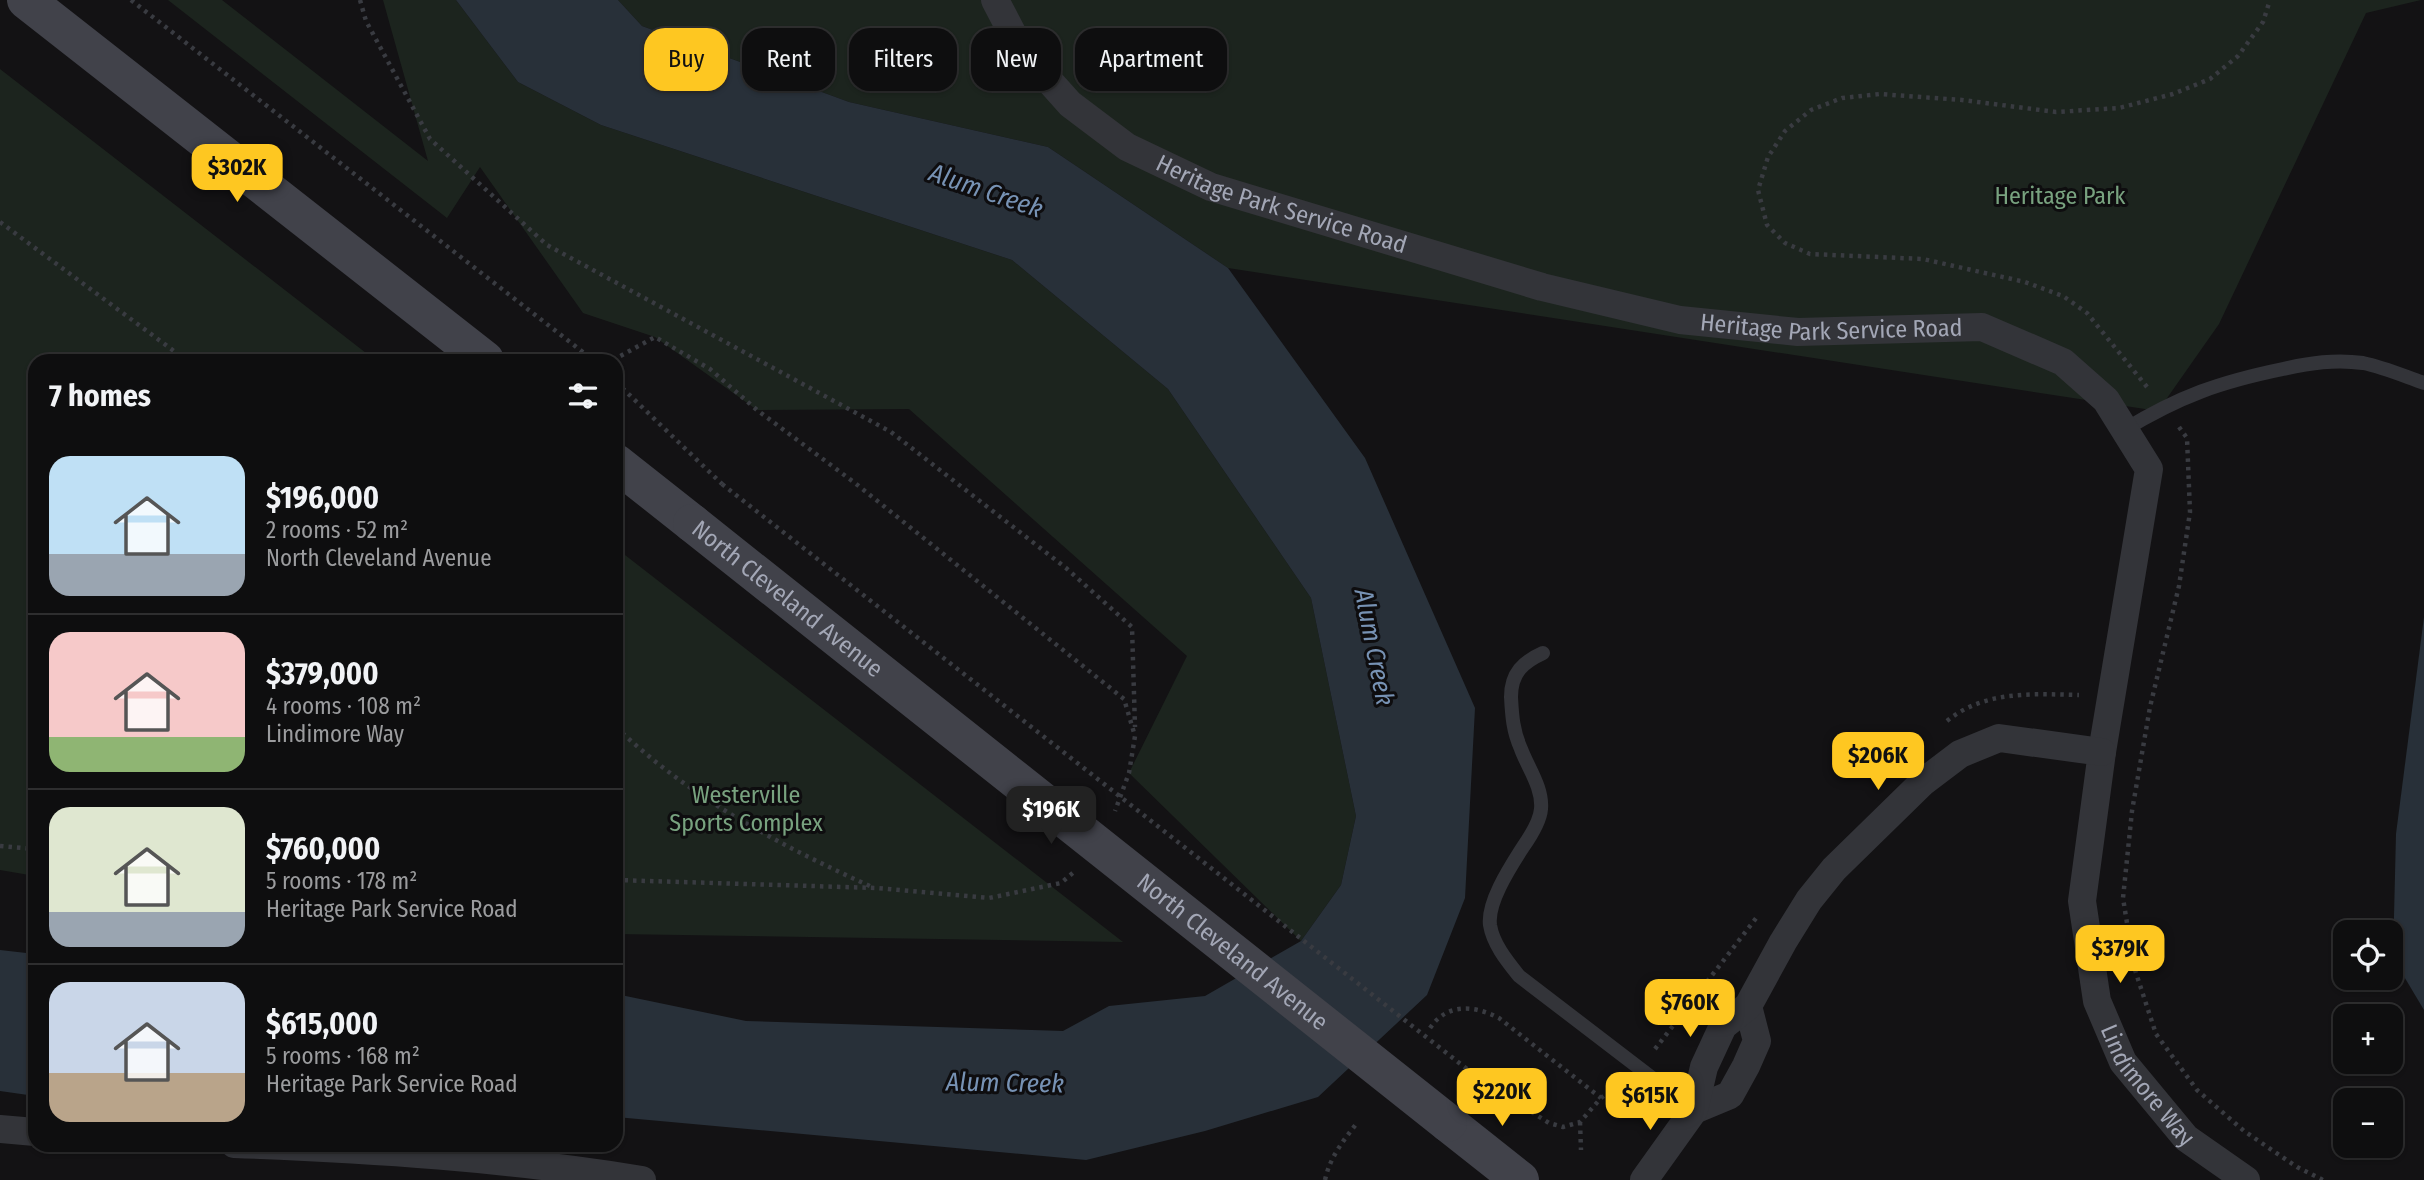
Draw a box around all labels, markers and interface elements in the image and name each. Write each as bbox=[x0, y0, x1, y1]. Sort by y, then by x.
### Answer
chip: Buy bbox=[644, 28, 728, 91]
chip: Rent bbox=[742, 28, 835, 91]
chip: Filters bbox=[849, 28, 957, 91]
chip: New bbox=[971, 28, 1061, 91]
chip: Apartment bbox=[1075, 28, 1227, 91]
pin: $302K bbox=[188, 144, 286, 204]
street label: Heritage Park Service Road bbox=[1152, 149, 1410, 259]
text: $302K bbox=[208, 153, 266, 181]
water label: Alum Creek bbox=[924, 157, 1047, 225]
park label: Heritage Park bbox=[1994, 182, 2126, 210]
street label: Heritage Park Service Road bbox=[1699, 308, 1963, 346]
icon: filters bbox=[564, 377, 602, 415]
text: 7 homes bbox=[49, 378, 151, 414]
text: $196,000 bbox=[266, 480, 379, 516]
icon: home bbox=[105, 484, 189, 568]
street label: North Cleveland Avenue bbox=[687, 515, 888, 683]
text: 2 rooms · 52 m² bbox=[266, 516, 408, 544]
text: North Cleveland Avenue bbox=[266, 544, 492, 572]
water label: Alum Creek bbox=[1347, 585, 1401, 708]
text: $379,000 bbox=[266, 656, 379, 692]
icon: home bbox=[105, 660, 189, 744]
text: 4 rooms · 108 m² bbox=[266, 692, 421, 720]
text: Lindimore Way bbox=[266, 720, 404, 748]
pin: $206K bbox=[1829, 732, 1927, 792]
text: $206K bbox=[1848, 741, 1908, 769]
park label: Westerville Sports Complex bbox=[669, 781, 823, 837]
pin: $196K bbox=[1002, 786, 1100, 846]
text: $196K bbox=[1022, 795, 1080, 823]
text: $760,000 bbox=[266, 831, 380, 867]
icon: home bbox=[105, 835, 189, 919]
text: 5 rooms · 178 m² bbox=[266, 867, 417, 895]
street label: North Cleveland Avenue bbox=[1132, 868, 1333, 1036]
text: Heritage Park Service Road bbox=[266, 895, 518, 923]
map controls bbox=[2333, 920, 2403, 1158]
button: locate bbox=[2333, 920, 2403, 990]
pin: $379K bbox=[2071, 926, 2169, 985]
text: $379K bbox=[2091, 934, 2149, 962]
pin: $760K bbox=[1641, 979, 1739, 1039]
text: $760K bbox=[1661, 988, 1719, 1016]
button: + bbox=[2333, 1004, 2403, 1074]
text: $615,000 bbox=[266, 1006, 378, 1042]
icon: home bbox=[105, 1010, 189, 1094]
street label: Lindimore Way bbox=[2095, 1020, 2199, 1153]
text: 5 rooms · 168 m² bbox=[266, 1042, 420, 1070]
water label: Alum Creek bbox=[945, 1066, 1064, 1100]
pin: $220K bbox=[1453, 1068, 1551, 1128]
text: Heritage Park Service Road bbox=[266, 1070, 518, 1098]
pin: $615K bbox=[1601, 1072, 1699, 1132]
text: $220K bbox=[1473, 1077, 1531, 1105]
text: $615K bbox=[1622, 1081, 1678, 1109]
button: − bbox=[2333, 1088, 2403, 1158]

